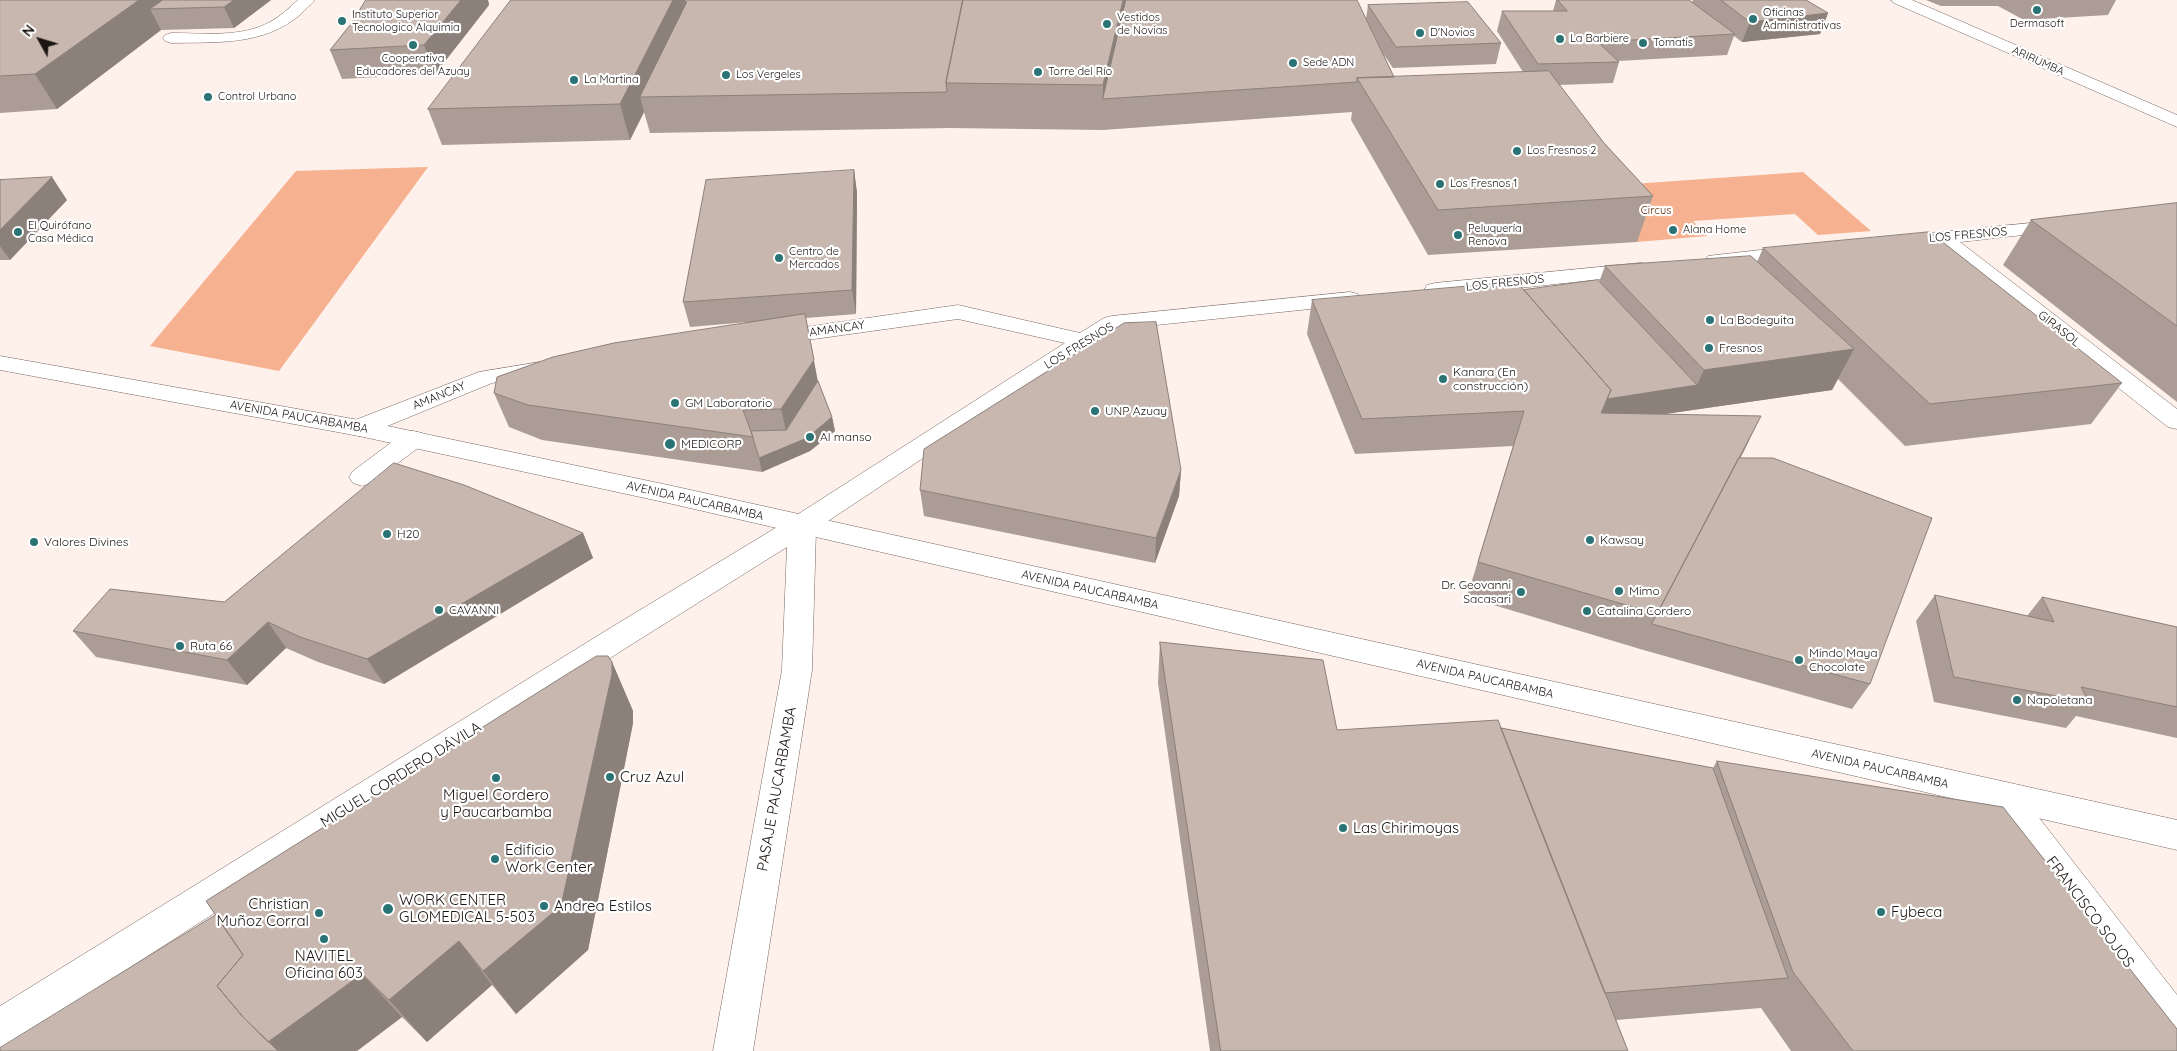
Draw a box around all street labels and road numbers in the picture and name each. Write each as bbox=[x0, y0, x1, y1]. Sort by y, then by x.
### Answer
street label: ARIRUMBA bbox=[2010, 44, 2066, 78]
street label: LOS FRESNOS bbox=[1928, 224, 2008, 246]
street label: LOS FRESNOS bbox=[1465, 272, 1545, 294]
street label: GIRASOL bbox=[2035, 308, 2083, 350]
street label: AMANCAY bbox=[808, 318, 866, 340]
street label: LOS FRESNOS bbox=[1042, 320, 1116, 372]
street label: AMANCAY bbox=[410, 379, 468, 413]
street label: AVENIDA PAUCARBAMBA bbox=[229, 398, 369, 436]
street label: AVENIDA PAUCARBAMBA bbox=[625, 478, 765, 524]
street label: AVENIDA PAUCARBAMBA bbox=[1020, 567, 1160, 613]
street label: AVENIDA PAUCARBAMBA bbox=[1415, 656, 1555, 702]
street label: PASAJE PAUCARBAMBA bbox=[754, 705, 800, 873]
street label: MIGUEL CORDERO DÁVILA bbox=[317, 718, 485, 832]
street label: AVENIDA PAUCARBAMBA bbox=[1810, 746, 1950, 792]
street label: FRANCISCO SOJOS bbox=[2042, 853, 2138, 971]

